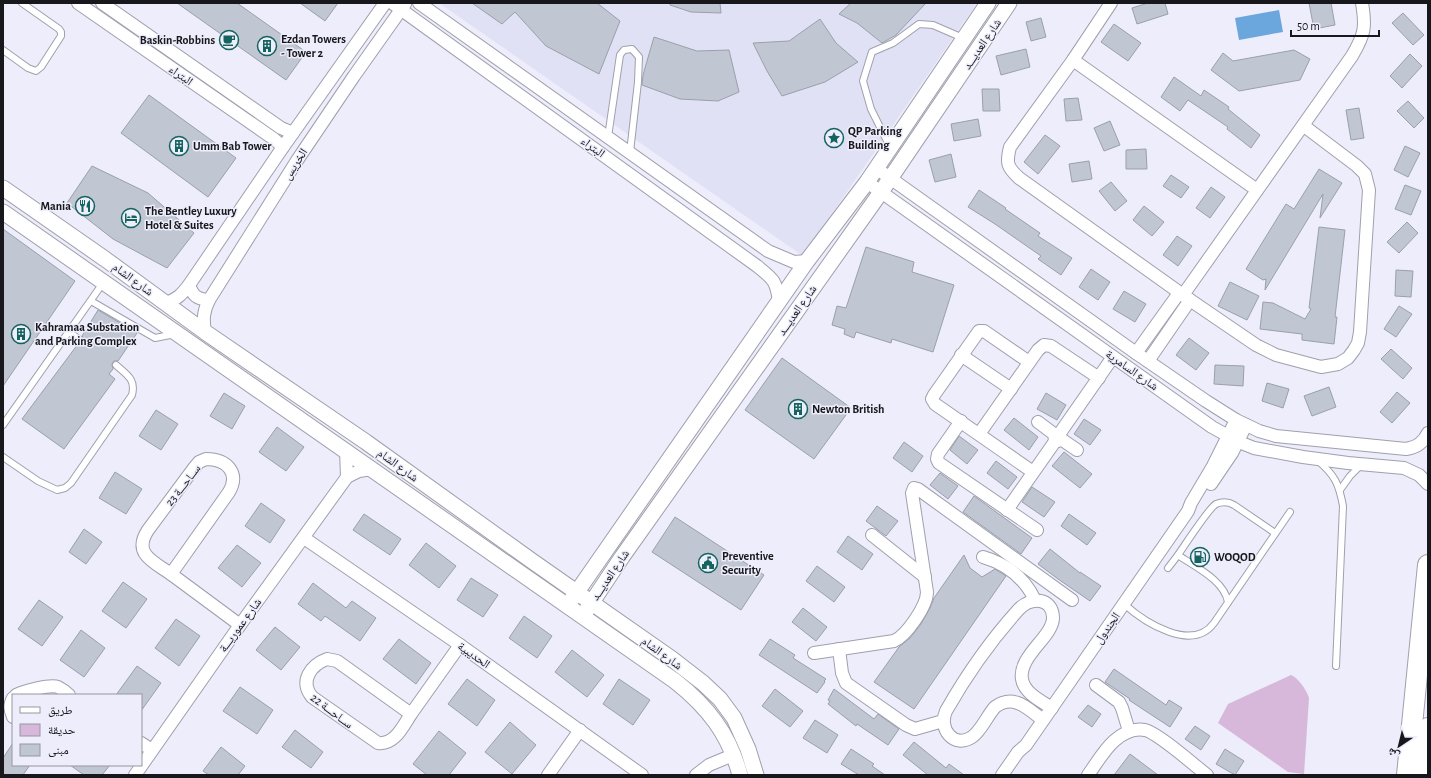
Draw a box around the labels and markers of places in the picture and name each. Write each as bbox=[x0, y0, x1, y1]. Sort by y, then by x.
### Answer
cafe icon: Baskin-Robbins bbox=[218, 29, 240, 51]
place label: Ezdan Towers - Tower 2 bbox=[281, 33, 346, 59]
place label: Baskin-Robbins bbox=[140, 34, 215, 46]
building icon: Ezdan Towers - Tower 2 bbox=[256, 35, 278, 57]
place label: QP Parking Building bbox=[848, 125, 903, 151]
place icon: QP Parking Building bbox=[823, 127, 845, 149]
building icon: Umm Bab Tower bbox=[168, 135, 190, 157]
place label: Umm Bab Tower bbox=[193, 140, 272, 152]
restaurant icon: Mania bbox=[74, 195, 96, 217]
place label: Mania bbox=[41, 200, 71, 212]
place label: The Bentley Luxury Hotel & Suites bbox=[145, 205, 237, 231]
hotel icon: The Bentley Luxury Hotel & Suites bbox=[120, 207, 142, 229]
place label: Kahramaa Substation and Parking Complex bbox=[35, 321, 139, 347]
building icon: Kahramaa Substation and Parking Complex bbox=[10, 323, 32, 345]
building icon: Newton British bbox=[787, 398, 809, 420]
place label: Newton British bbox=[812, 403, 885, 415]
fuel station icon: WOQOD bbox=[1189, 546, 1211, 568]
place label: Preventive Security bbox=[722, 550, 774, 577]
place label: WOQOD bbox=[1214, 551, 1256, 564]
public building icon: Preventive Security bbox=[697, 552, 719, 574]

